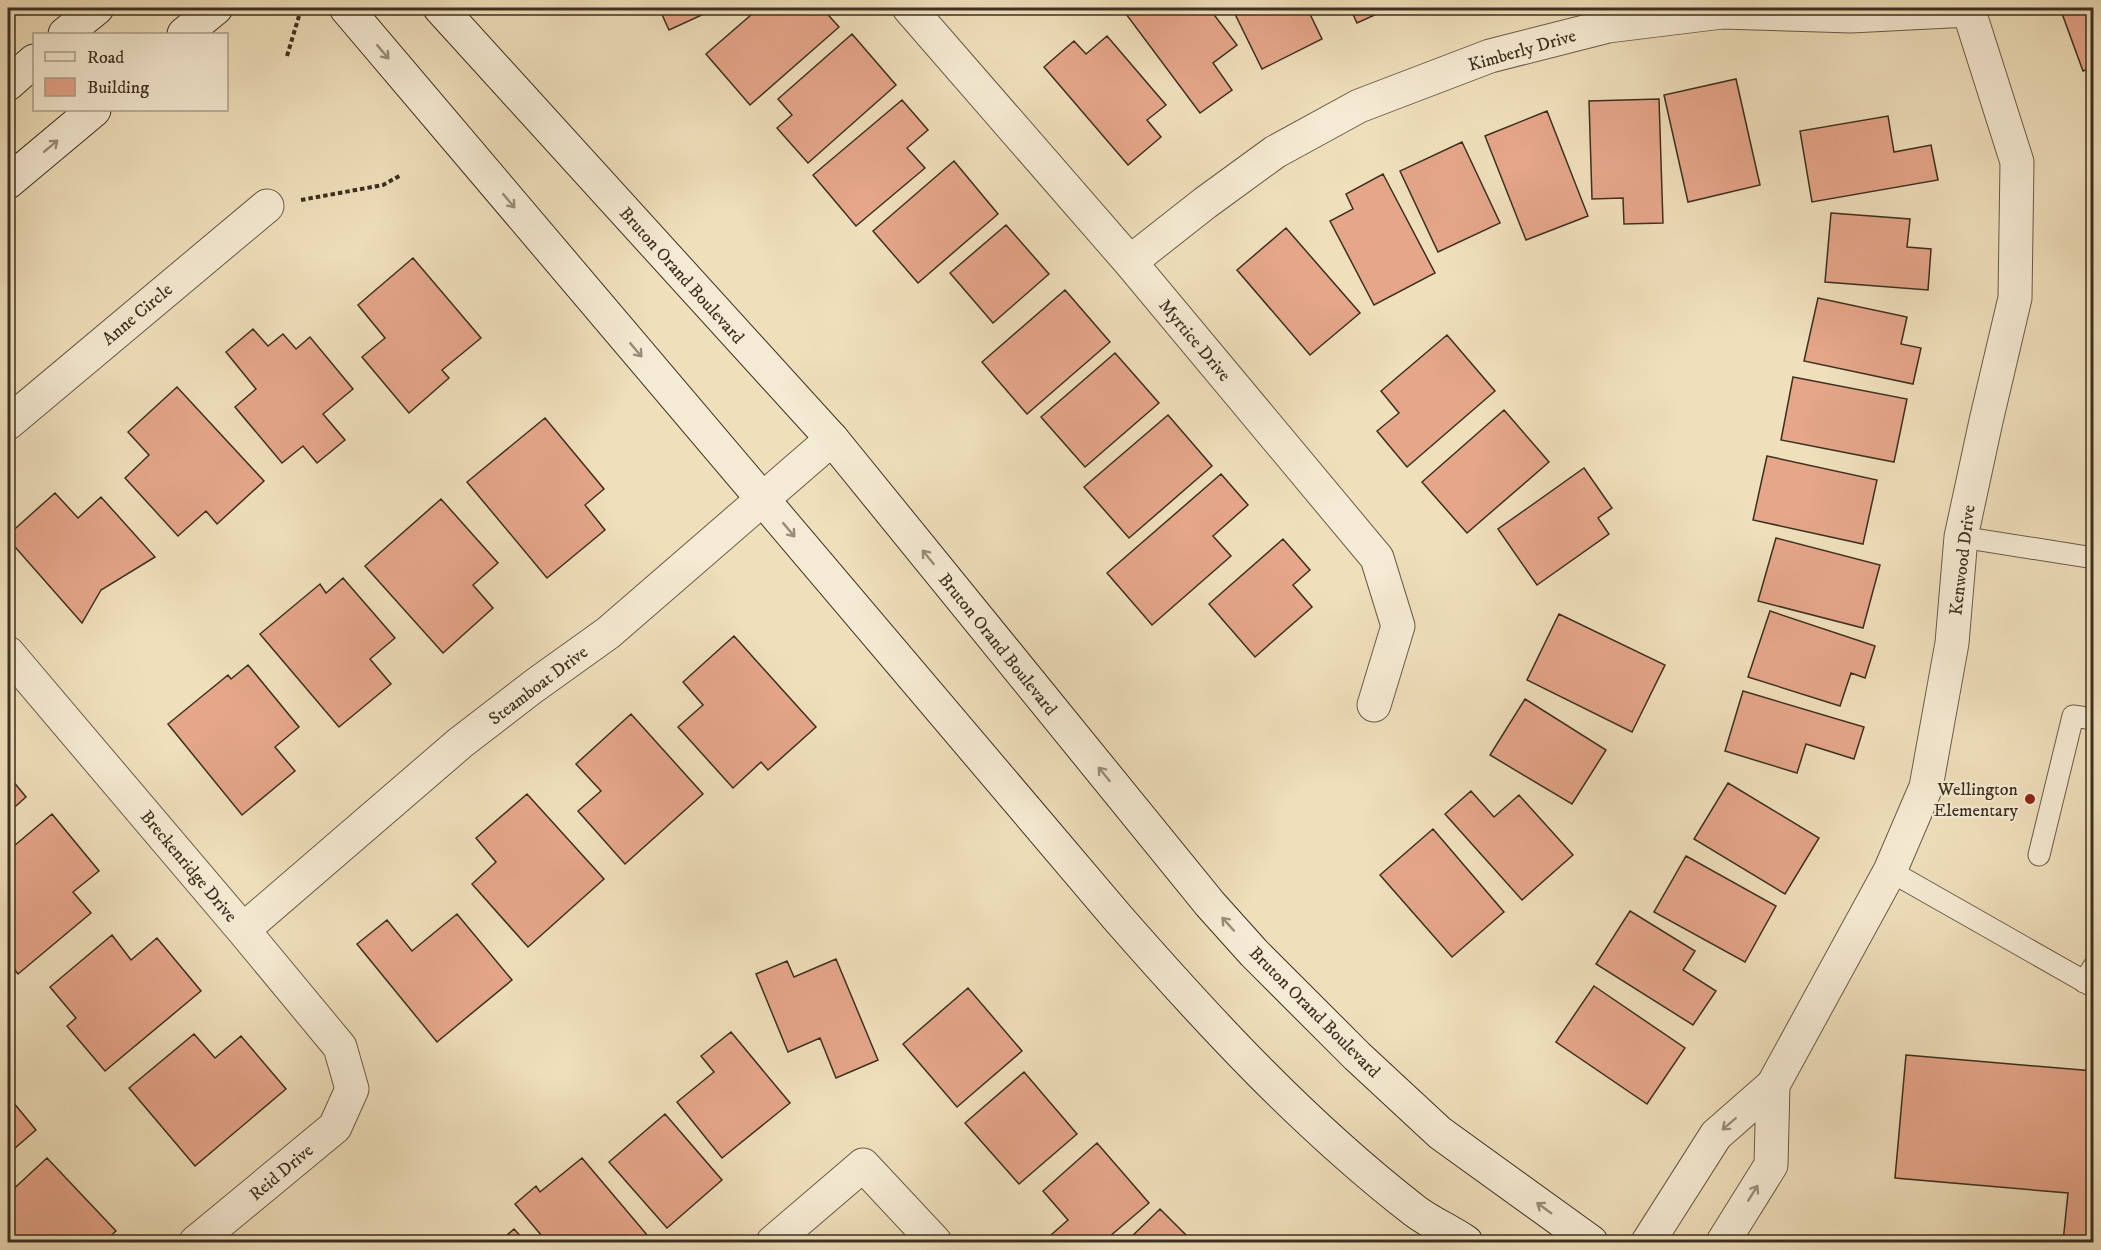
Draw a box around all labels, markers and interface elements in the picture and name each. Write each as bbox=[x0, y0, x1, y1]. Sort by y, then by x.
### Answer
street label: Kimberly Drive bbox=[1466, 25, 1579, 77]
legend bbox=[33, 33, 228, 111]
one-way arrow bbox=[377, 44, 390, 60]
text: Road bbox=[87, 47, 124, 69]
text: Building bbox=[87, 77, 149, 99]
one-way arrow bbox=[43, 139, 58, 153]
one-way arrow bbox=[503, 193, 516, 209]
street label: Bruton Orand Boulevard bbox=[614, 203, 749, 349]
street label: Anne Circle bbox=[98, 279, 177, 351]
street label: Myrtice Drive bbox=[1153, 295, 1235, 386]
one-way arrow bbox=[629, 342, 642, 358]
street label: Kenwood Drive bbox=[1945, 504, 1981, 617]
one-way arrow bbox=[782, 522, 796, 537]
one-way arrow bbox=[921, 550, 935, 565]
street label: Bruton Orand Boulevard bbox=[933, 569, 1061, 720]
street label: Steamboat Drive bbox=[485, 641, 592, 730]
one-way arrow bbox=[1098, 766, 1111, 782]
place label: Wellington Elementary bbox=[1934, 779, 2019, 822]
marker: Wellington Elementary bbox=[2023, 792, 2037, 806]
street label: Breckenridge Drive bbox=[135, 806, 241, 927]
one-way arrow bbox=[1221, 917, 1235, 932]
street label: Bruton Orand Boulevard bbox=[1244, 942, 1385, 1083]
one-way arrow bbox=[1722, 1117, 1737, 1131]
street label: Reid Drive bbox=[245, 1140, 318, 1206]
one-way arrow bbox=[1748, 1185, 1760, 1202]
one-way arrow bbox=[1536, 1202, 1552, 1214]

